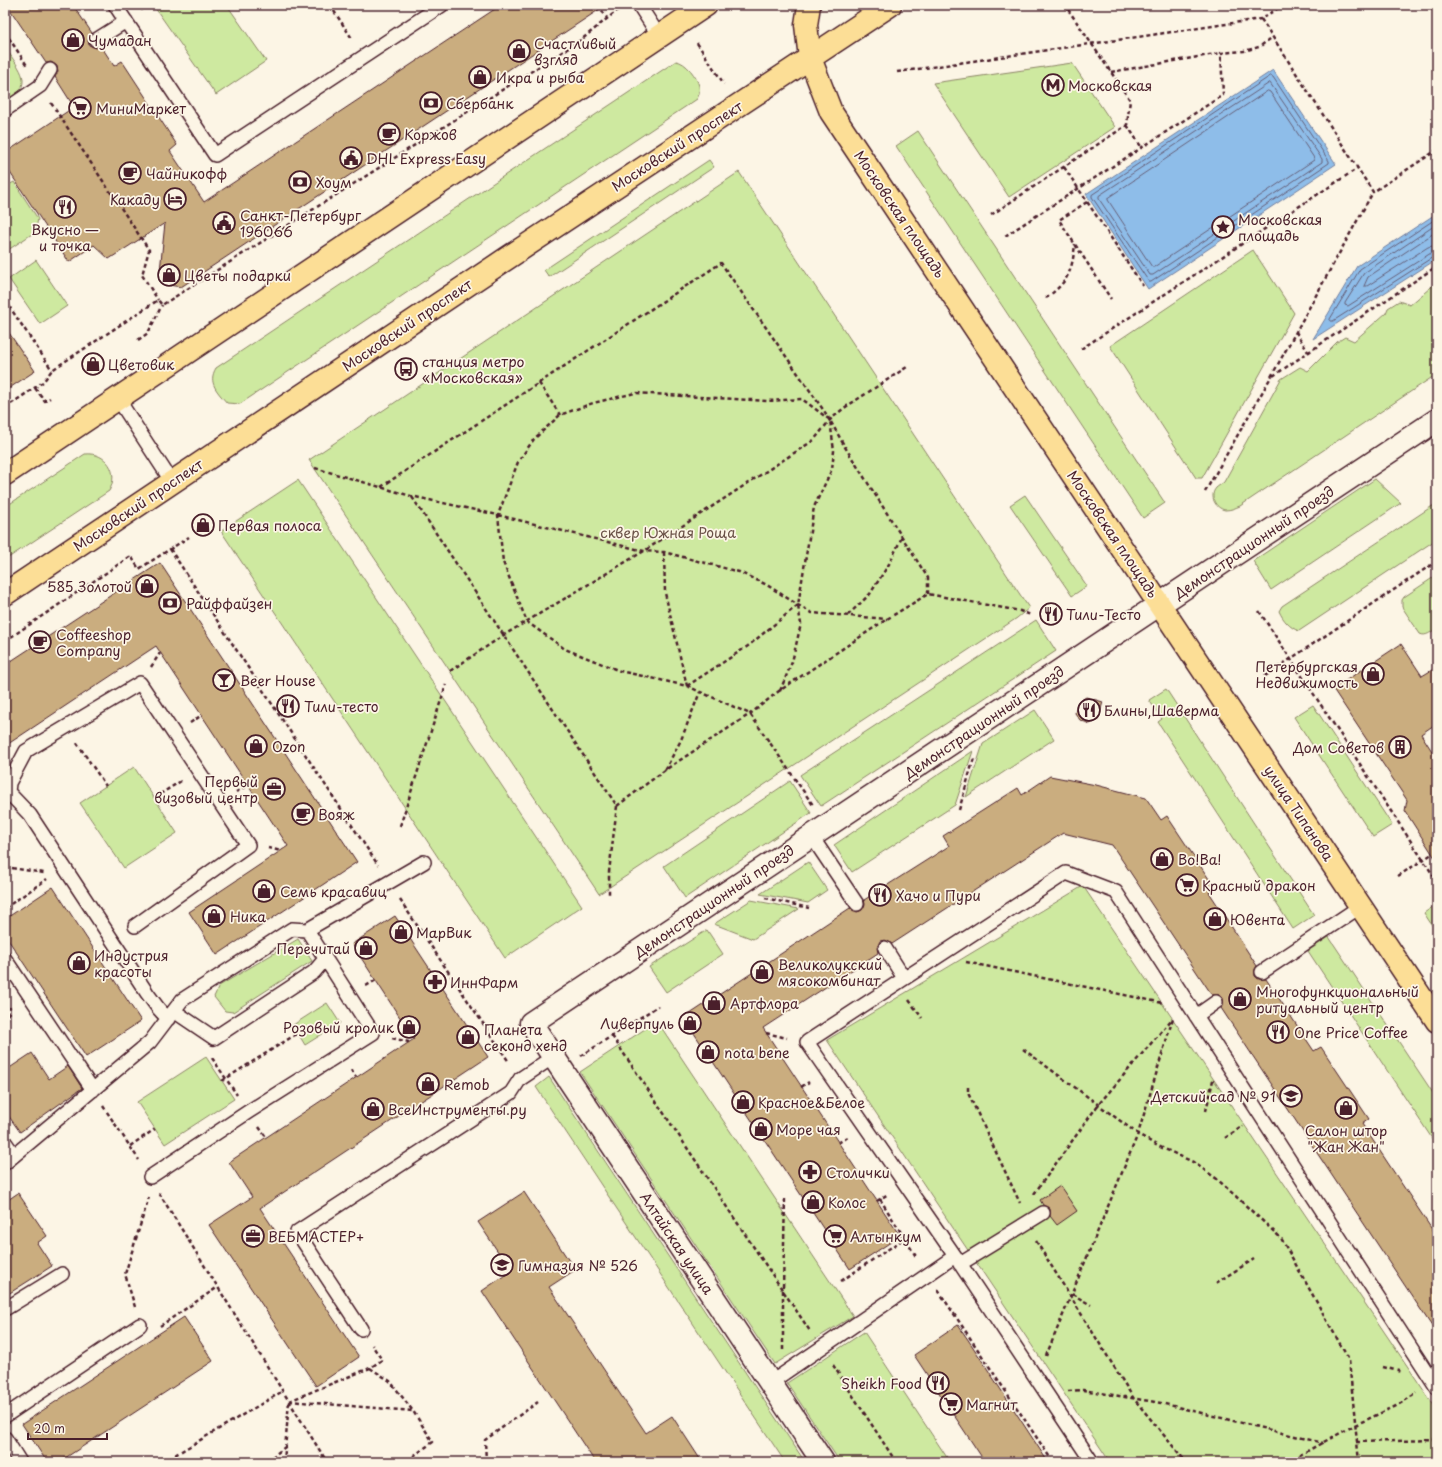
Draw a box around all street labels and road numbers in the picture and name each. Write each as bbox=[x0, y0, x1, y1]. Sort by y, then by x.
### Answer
street label: Московский проспект bbox=[607, 96, 747, 196]
street label: Московская площадь bbox=[849, 146, 951, 282]
street label: Московский проспект bbox=[338, 274, 476, 376]
street label: Московский проспект bbox=[69, 454, 207, 556]
street label: Московская площадь bbox=[1062, 466, 1164, 602]
street label: Демонстрационный проезд bbox=[1169, 480, 1338, 604]
street label: Демонстрационный проезд bbox=[899, 660, 1068, 784]
street label: улица Типанова bbox=[1259, 761, 1339, 865]
street label: Демонстрационный проезд bbox=[629, 839, 798, 963]
street label: Алтайская улица bbox=[635, 1188, 719, 1298]

